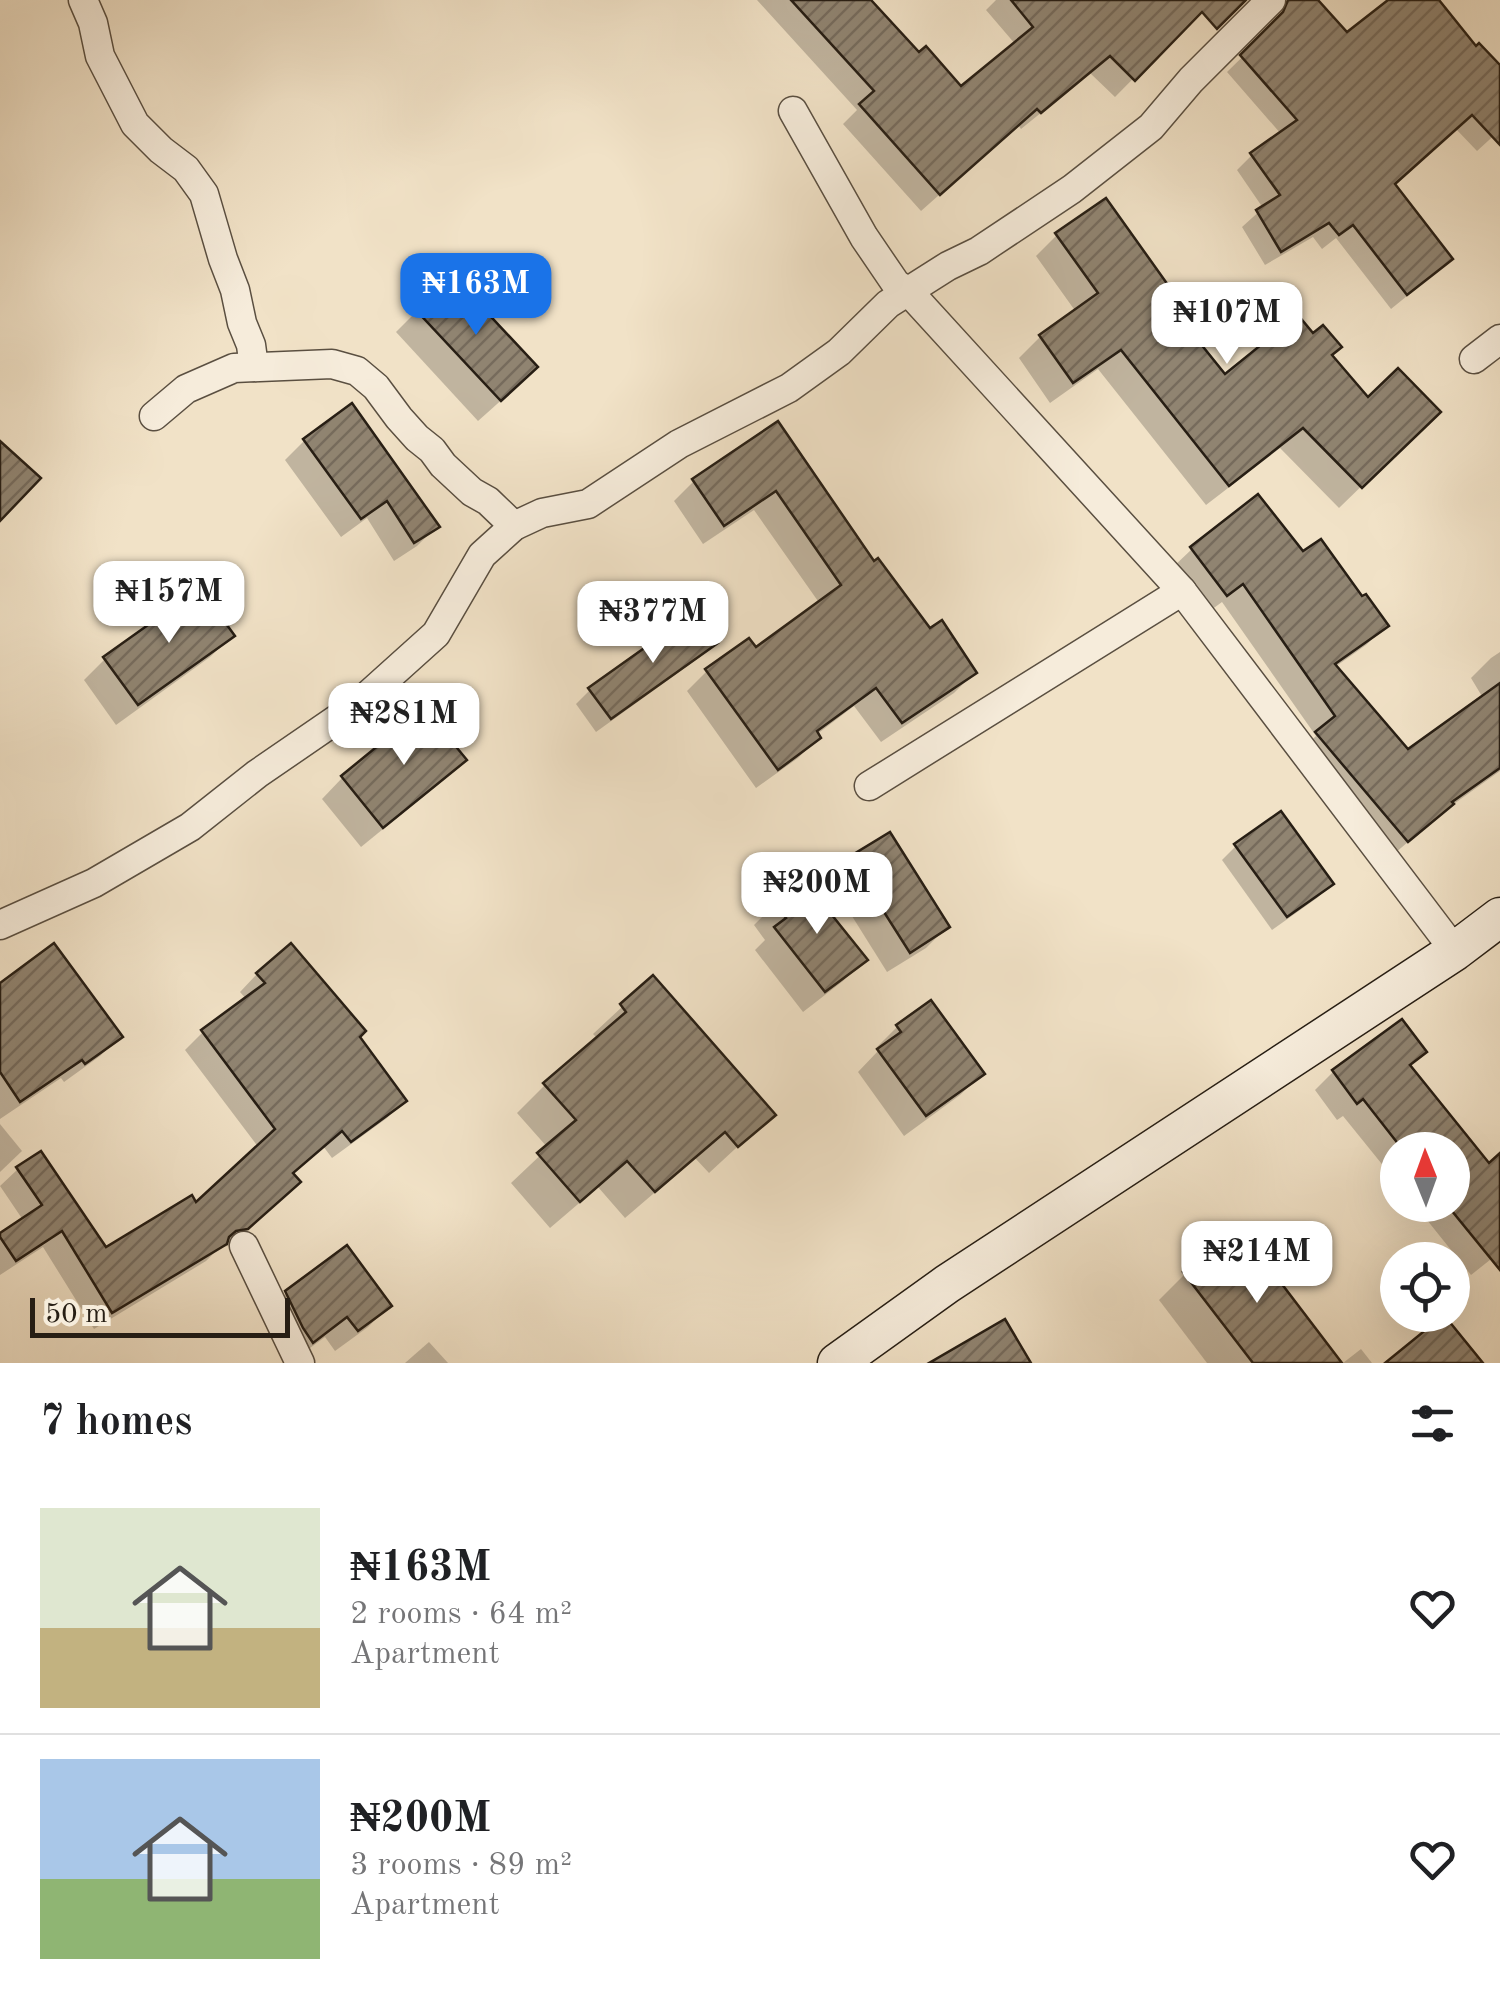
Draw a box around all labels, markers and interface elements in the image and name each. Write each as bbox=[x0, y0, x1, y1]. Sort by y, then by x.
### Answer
pin: ₦163M bbox=[406, 253, 546, 338]
text: ₦163M bbox=[422, 269, 530, 301]
pin: ₦107M bbox=[1157, 282, 1297, 367]
text: ₦107M bbox=[1173, 298, 1281, 330]
pin: ₦157M bbox=[99, 561, 239, 646]
text: ₦157M bbox=[115, 577, 223, 609]
pin: ₦377M bbox=[583, 581, 723, 666]
text: ₦377M bbox=[599, 597, 707, 629]
pin: ₦281M bbox=[334, 683, 474, 768]
text: ₦281M bbox=[350, 699, 458, 731]
pin: ₦200M bbox=[747, 852, 887, 937]
text: ₦200M bbox=[763, 868, 871, 900]
north arrow bbox=[1380, 1132, 1470, 1222]
map controls bbox=[1380, 1132, 1470, 1332]
pin: ₦214M bbox=[1187, 1221, 1327, 1306]
text: ₦214M bbox=[1203, 1237, 1311, 1269]
button: locate bbox=[1380, 1242, 1470, 1332]
scale bar bbox=[30, 1293, 290, 1338]
text: 50 m bbox=[45, 1301, 108, 1329]
icon: filters bbox=[1405, 1396, 1460, 1451]
text: 7 homes bbox=[40, 1402, 192, 1444]
icon: home bbox=[120, 1548, 240, 1668]
text: ₦163M bbox=[350, 1548, 491, 1590]
icon: heart bbox=[1405, 1581, 1460, 1636]
text: 2 rooms · 64 m² bbox=[350, 1599, 572, 1631]
text: Apartment bbox=[350, 1639, 500, 1671]
icon: home bbox=[120, 1799, 240, 1919]
text: ₦200M bbox=[350, 1799, 491, 1841]
icon: heart bbox=[1405, 1832, 1460, 1887]
text: 3 rooms · 89 m² bbox=[350, 1850, 572, 1882]
text: Apartment bbox=[350, 1890, 500, 1922]

